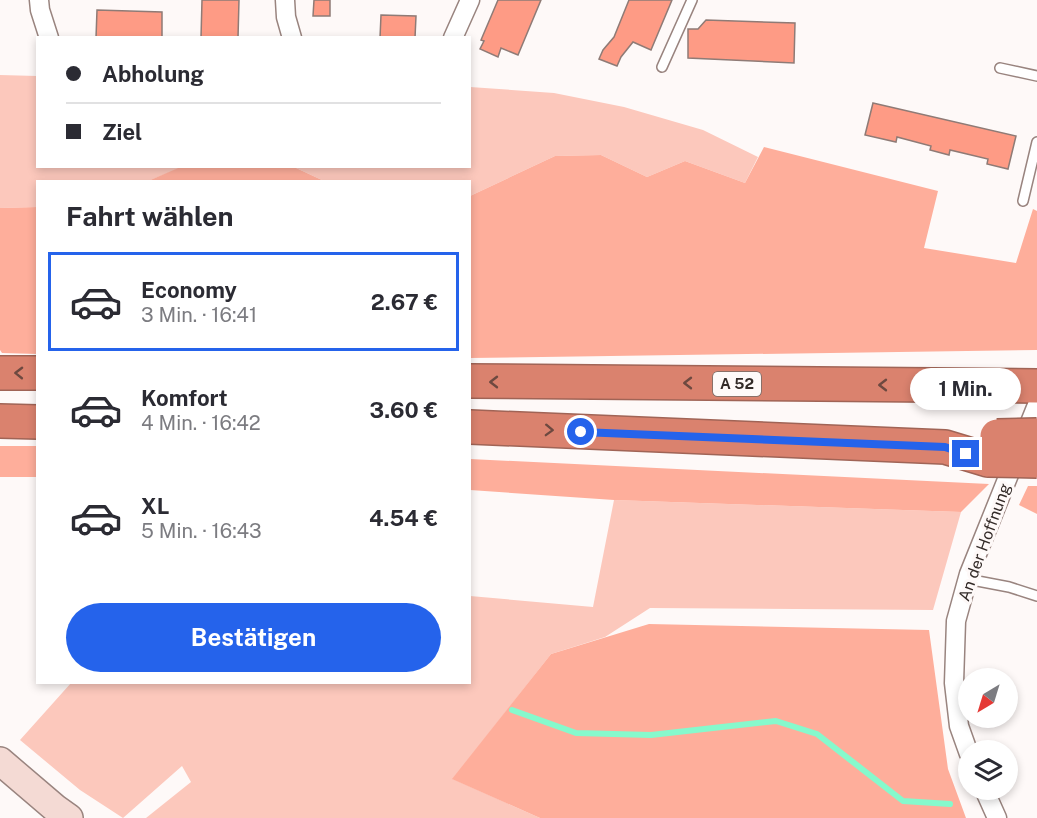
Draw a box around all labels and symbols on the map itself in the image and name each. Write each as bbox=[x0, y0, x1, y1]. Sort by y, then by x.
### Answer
one-way arrow bbox=[14, 367, 23, 379]
callout: 1 Min. bbox=[910, 367, 1022, 409]
road number: A 52 bbox=[713, 372, 761, 396]
one-way arrow bbox=[489, 376, 498, 388]
one-way arrow bbox=[684, 377, 693, 389]
one-way arrow bbox=[879, 379, 888, 391]
route start bbox=[567, 418, 594, 445]
one-way arrow bbox=[544, 424, 553, 437]
route end bbox=[952, 440, 979, 467]
street label: An der Hoffnung bbox=[954, 481, 1015, 604]
north arrow bbox=[958, 668, 1018, 728]

